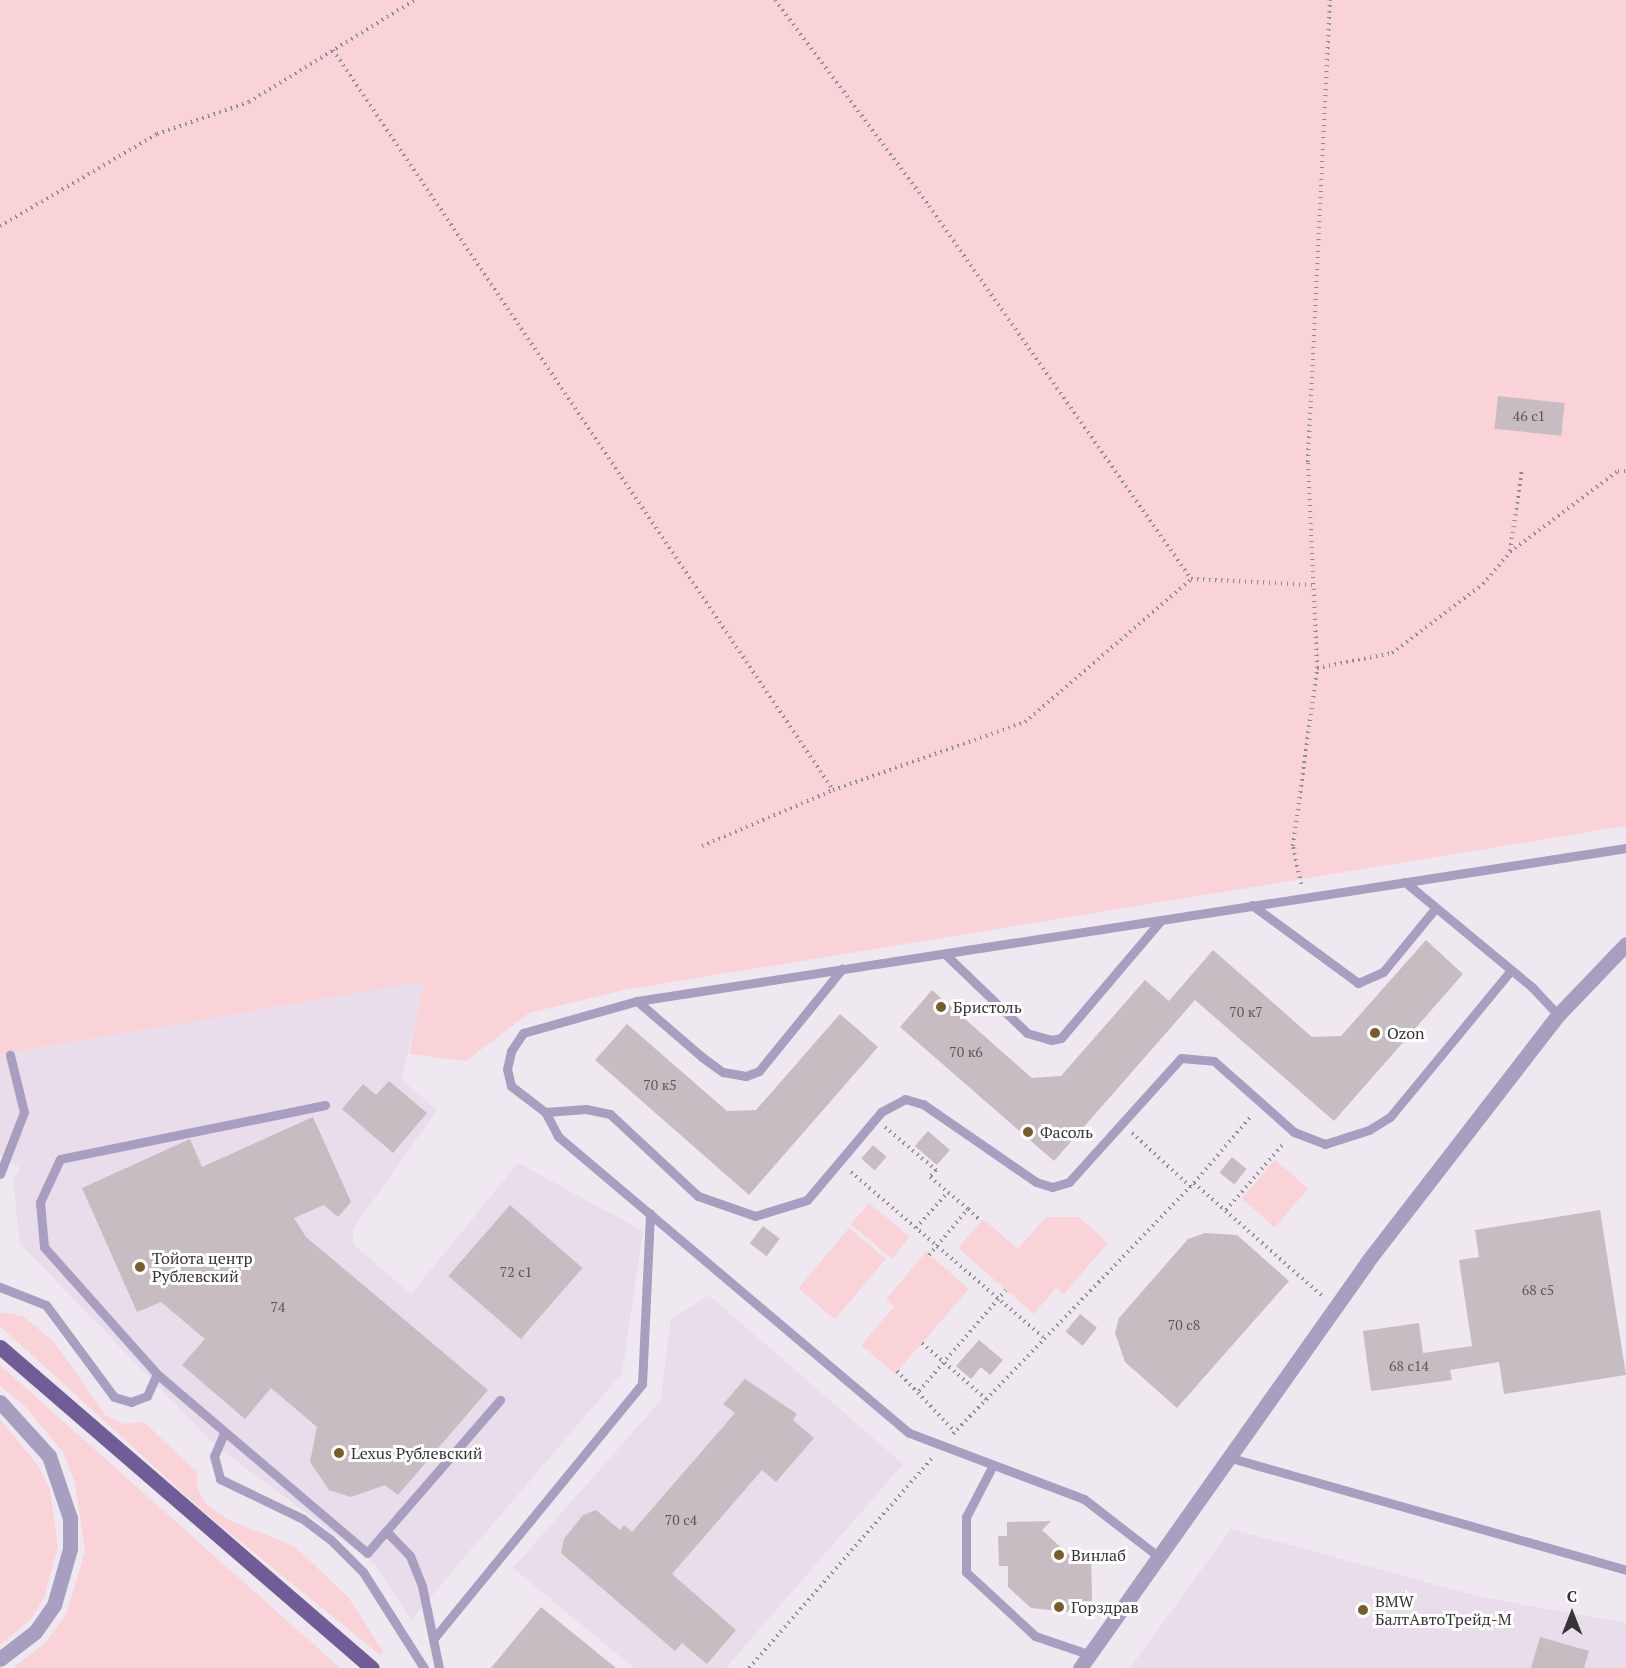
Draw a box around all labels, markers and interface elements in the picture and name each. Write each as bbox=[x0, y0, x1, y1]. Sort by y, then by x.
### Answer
house number: 46 с1 bbox=[1513, 408, 1545, 424]
place label: Бристоль bbox=[953, 997, 1022, 1017]
marker: Бристоль bbox=[934, 1000, 948, 1014]
house number: 70 к7 bbox=[1229, 1004, 1263, 1020]
place label: Ozon bbox=[1387, 1023, 1425, 1043]
marker: Ozon bbox=[1368, 1026, 1382, 1040]
house number: 70 к6 bbox=[949, 1044, 983, 1060]
house number: 70 к5 bbox=[643, 1077, 677, 1093]
place label: Фасоль bbox=[1040, 1122, 1093, 1142]
marker: Фасоль bbox=[1021, 1125, 1035, 1139]
place label: Тойота центр Рублевский bbox=[152, 1248, 253, 1286]
marker: Тойота центр Рублевский bbox=[133, 1260, 147, 1274]
house number: 72 с1 bbox=[500, 1264, 532, 1280]
house number: 68 с5 bbox=[1522, 1282, 1554, 1298]
house number: 74 bbox=[271, 1299, 285, 1315]
house number: 70 с8 bbox=[1168, 1317, 1200, 1333]
house number: 68 с14 bbox=[1389, 1358, 1429, 1374]
place label: Lexus Рублевский bbox=[351, 1443, 483, 1463]
marker: Lexus Рублевский bbox=[332, 1446, 346, 1460]
house number: 70 с4 bbox=[665, 1512, 697, 1528]
place label: Винлаб bbox=[1071, 1545, 1126, 1565]
marker: Винлаб bbox=[1052, 1548, 1066, 1562]
north arrow bbox=[1542, 1584, 1602, 1644]
text: С bbox=[1567, 1585, 1577, 1607]
place label: BMW БалтАвтоТрейд-М bbox=[1375, 1591, 1512, 1629]
place label: Горздрав bbox=[1071, 1597, 1139, 1617]
marker: Горздрав bbox=[1052, 1600, 1066, 1614]
marker: BMW БалтАвтоТрейд-М bbox=[1356, 1603, 1370, 1617]

